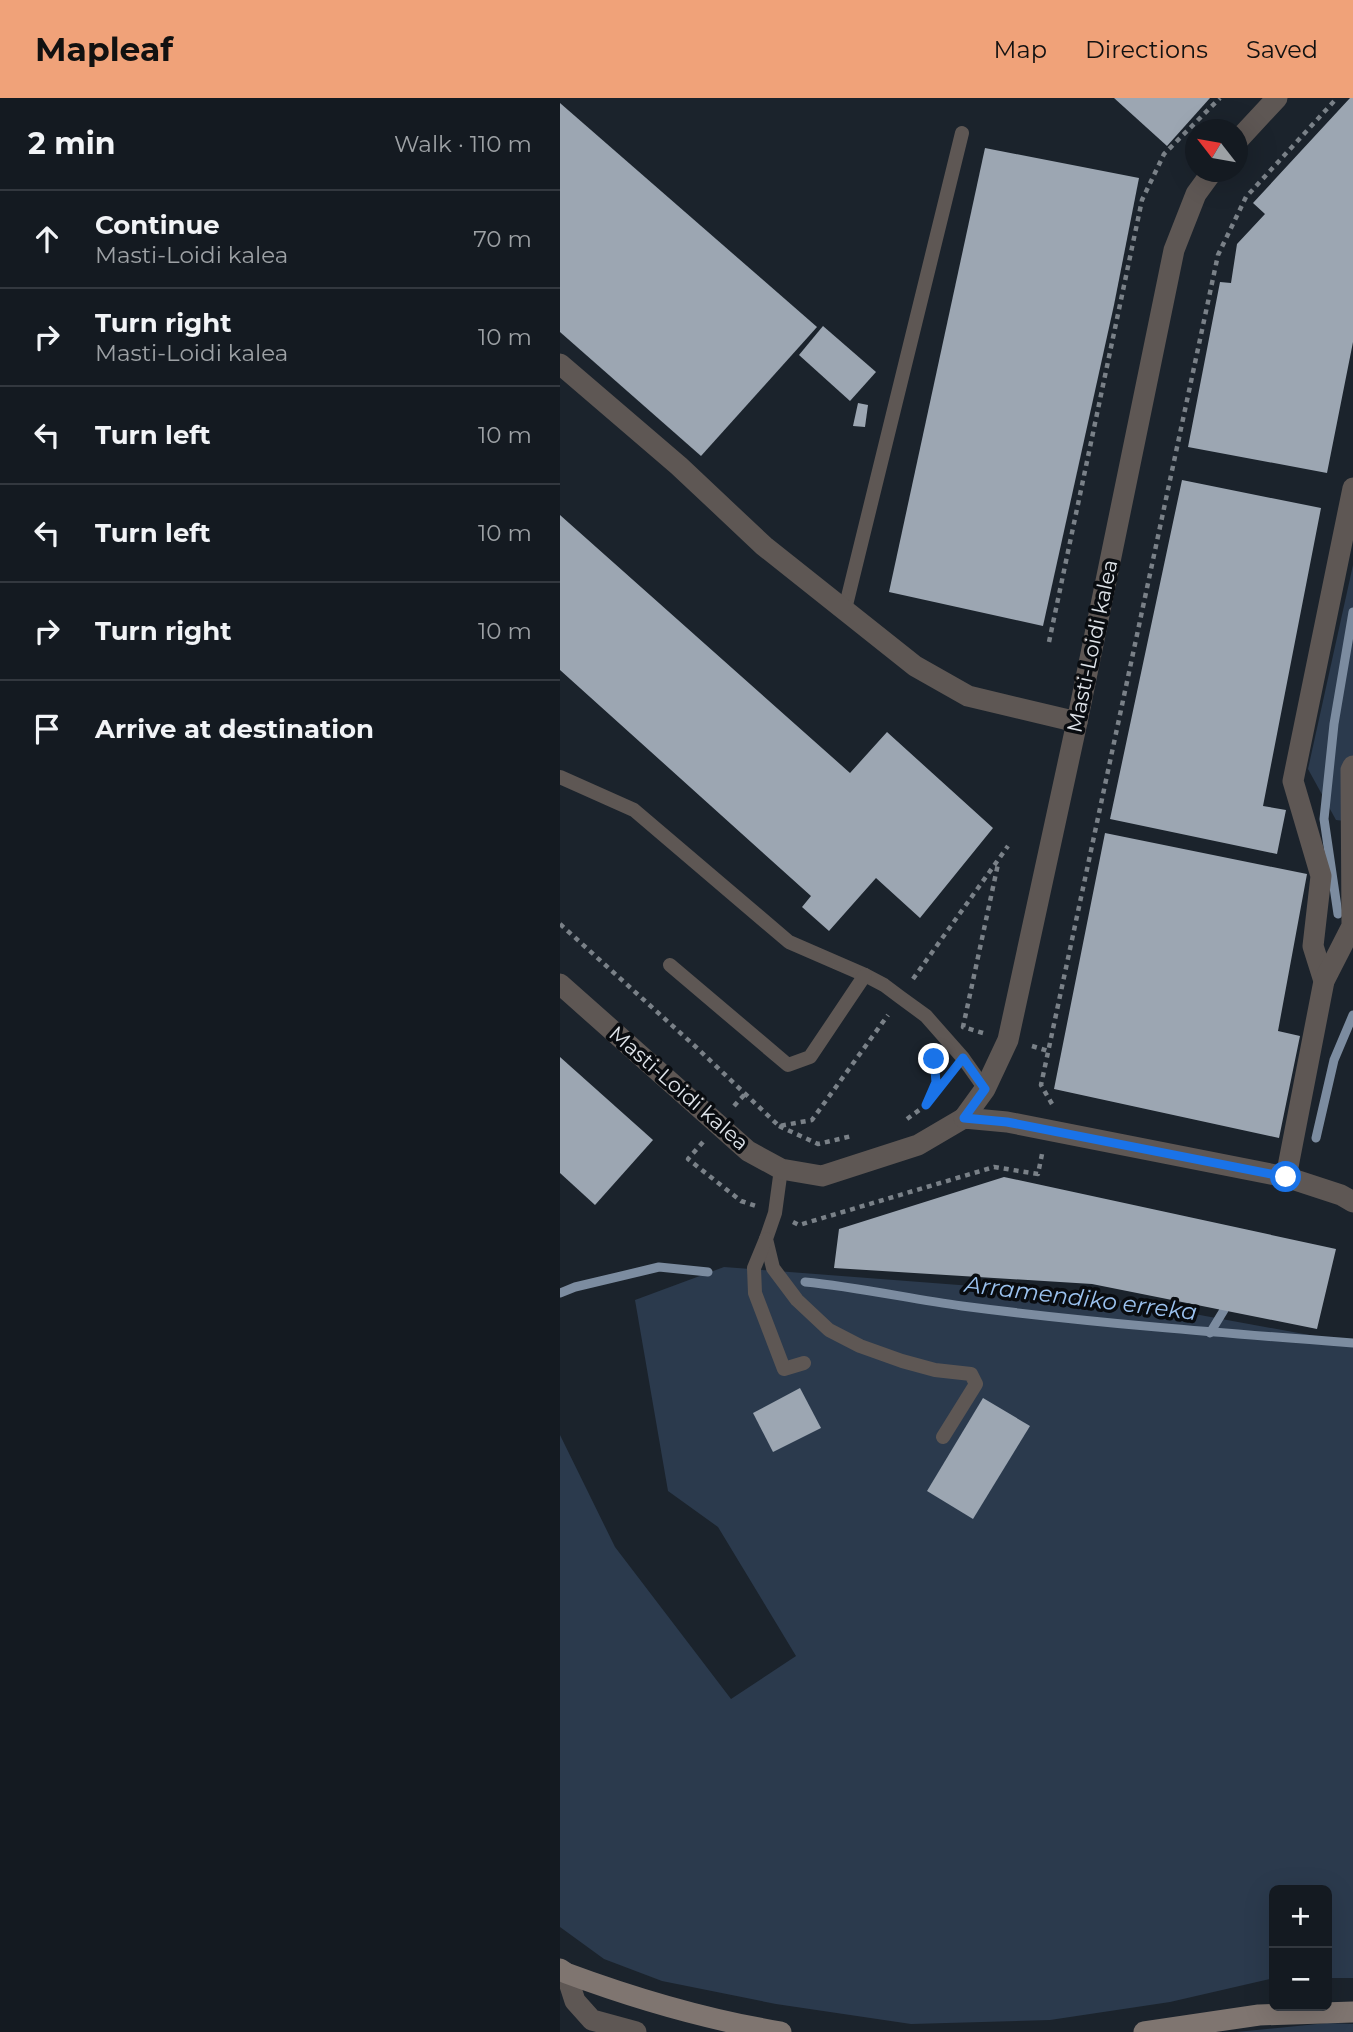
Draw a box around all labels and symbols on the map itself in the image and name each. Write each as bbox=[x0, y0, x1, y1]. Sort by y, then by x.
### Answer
north arrow bbox=[1185, 119, 1248, 182]
street label: Masti-Loidi kalea bbox=[1061, 557, 1123, 735]
street label: Masti-Loidi kalea bbox=[604, 1021, 754, 1155]
route end bbox=[918, 1043, 949, 1074]
route start bbox=[1270, 1161, 1301, 1192]
water label: Arramendiko erreka bbox=[961, 1270, 1199, 1326]

